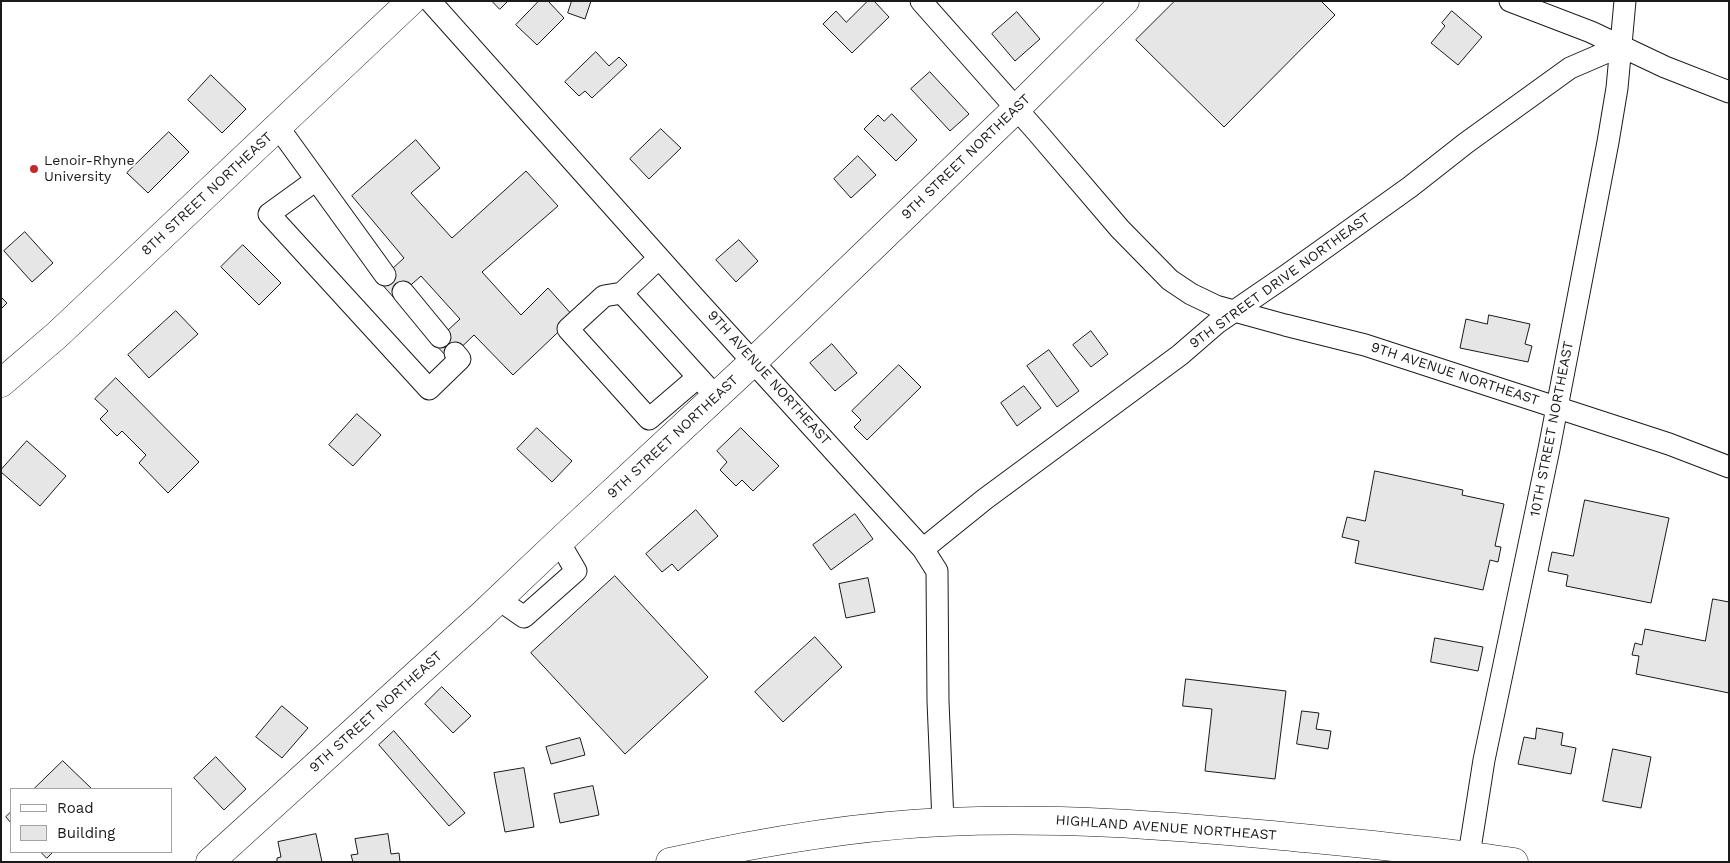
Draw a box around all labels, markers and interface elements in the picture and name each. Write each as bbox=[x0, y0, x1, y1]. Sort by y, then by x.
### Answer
street label: 9TH STREET NORTHEAST bbox=[898, 91, 1034, 223]
street label: 8TH STREET NORTHEAST bbox=[138, 129, 276, 259]
place label: Lenoir-Rhyne University bbox=[44, 153, 135, 186]
marker: Lenoir-Rhyne University bbox=[28, 163, 40, 175]
street label: 9TH STREET DRIVE NORTHEAST bbox=[1186, 210, 1374, 352]
street label: 9TH AVENUE NORTHEAST bbox=[704, 307, 834, 449]
street label: 9TH AVENUE NORTHEAST bbox=[1369, 339, 1541, 409]
street label: 10TH STREET NORTHEAST bbox=[1527, 340, 1577, 518]
street label: 9TH STREET NORTHEAST bbox=[604, 372, 742, 502]
street label: 9TH STREET NORTHEAST bbox=[306, 648, 446, 776]
legend bbox=[10, 788, 172, 853]
text: Road bbox=[57, 799, 94, 817]
street label: HIGHLAND AVENUE NORTHEAST bbox=[1055, 812, 1277, 844]
text: Building bbox=[57, 824, 115, 842]

